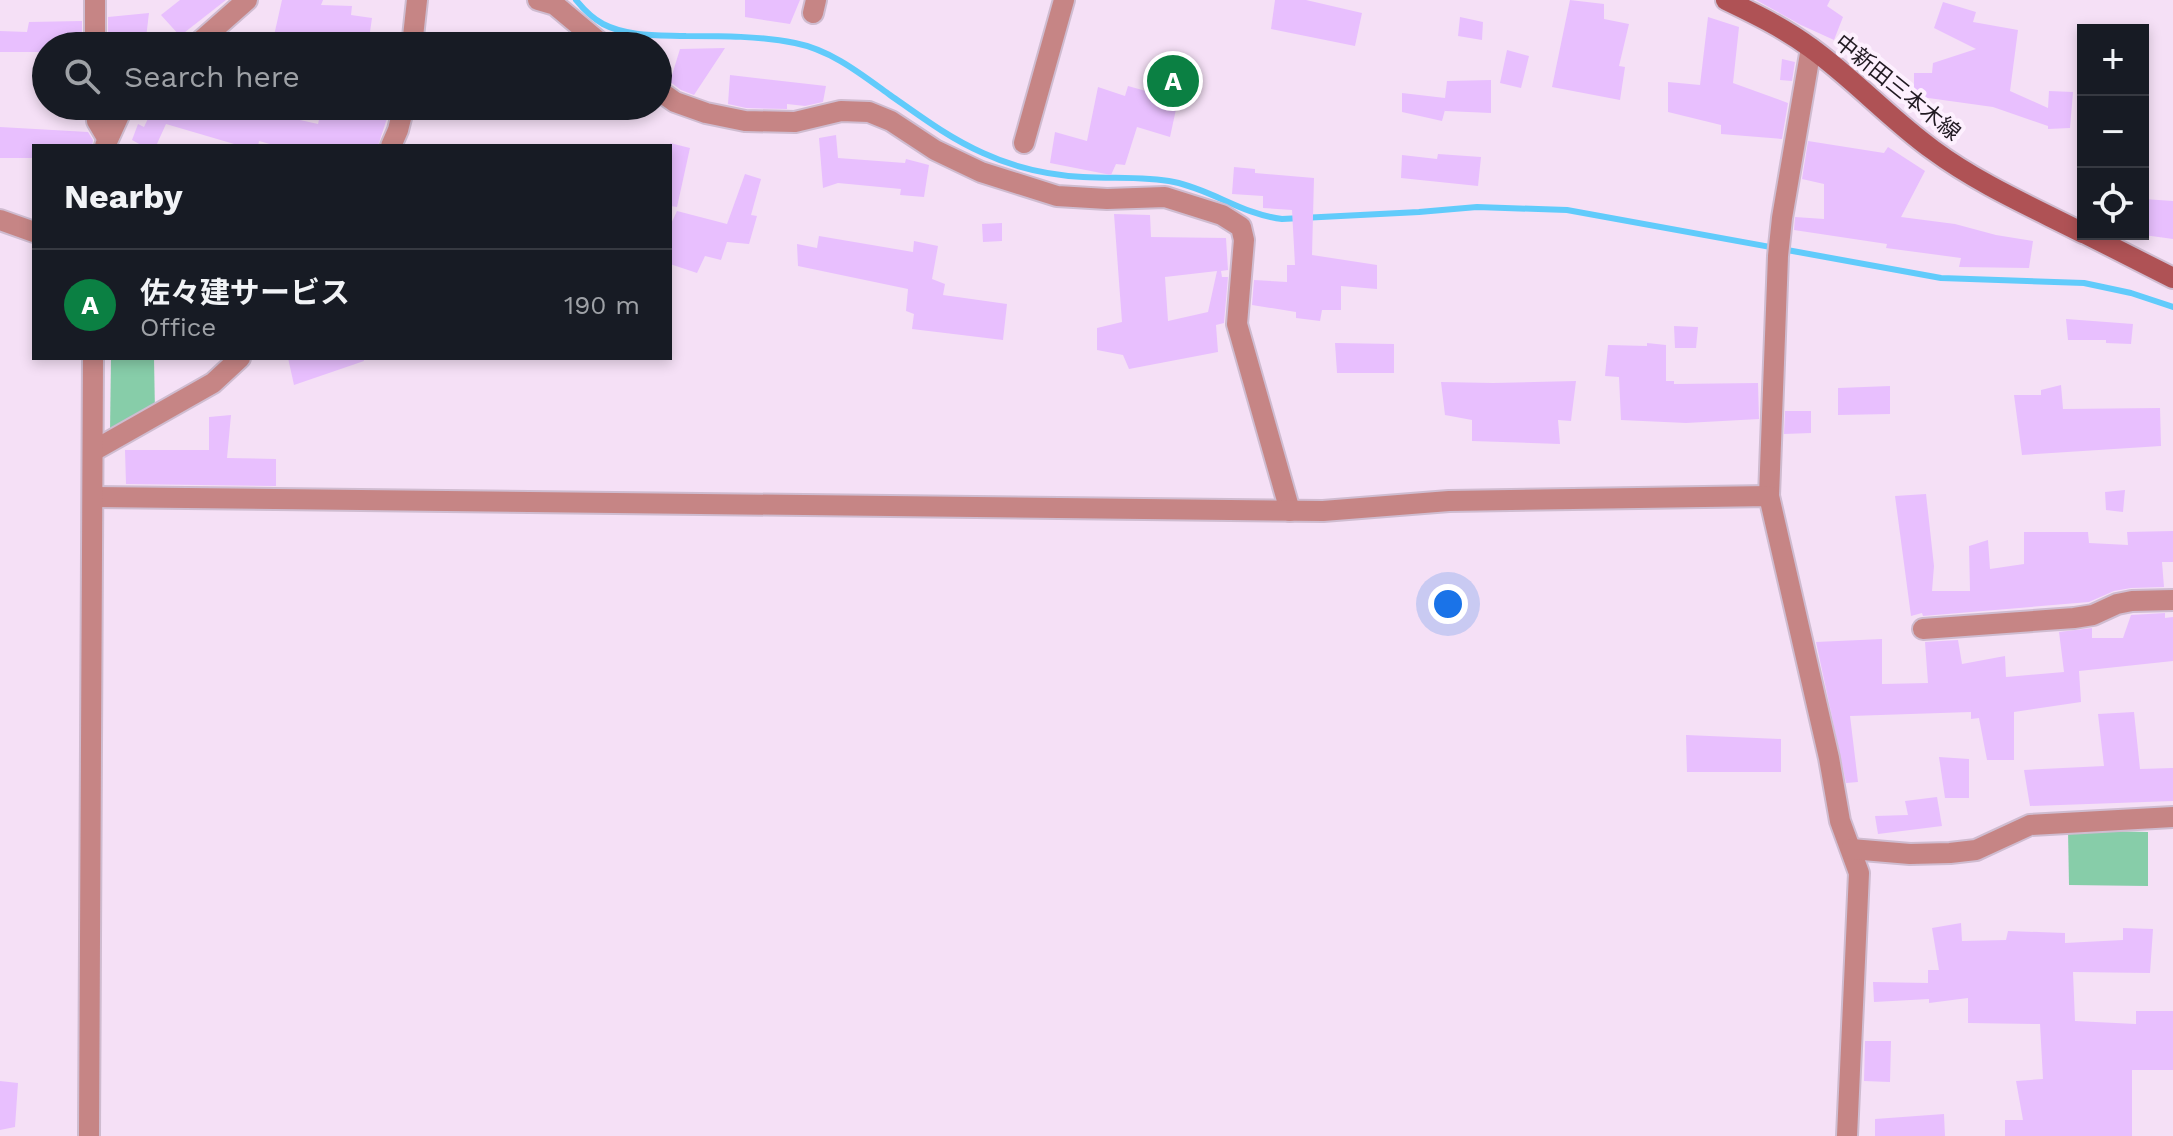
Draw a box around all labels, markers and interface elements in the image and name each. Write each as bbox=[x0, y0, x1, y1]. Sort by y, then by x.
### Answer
map controls bbox=[2077, 24, 2149, 240]
button: + bbox=[2077, 24, 2149, 96]
street label: 中新田三本木線 bbox=[1830, 29, 1965, 146]
search box bbox=[32, 32, 672, 120]
pin: A bbox=[1147, 51, 1199, 111]
icon: search bbox=[60, 54, 104, 98]
text: Search here bbox=[124, 59, 300, 94]
button: − bbox=[2077, 96, 2149, 168]
button: locate bbox=[2077, 168, 2149, 240]
text: Nearby bbox=[64, 176, 183, 216]
text: 佐々建サービス bbox=[140, 275, 350, 310]
text: A bbox=[81, 290, 99, 320]
text: 190 m bbox=[564, 290, 640, 320]
text: Office bbox=[140, 312, 216, 342]
your location bbox=[1428, 584, 1468, 624]

